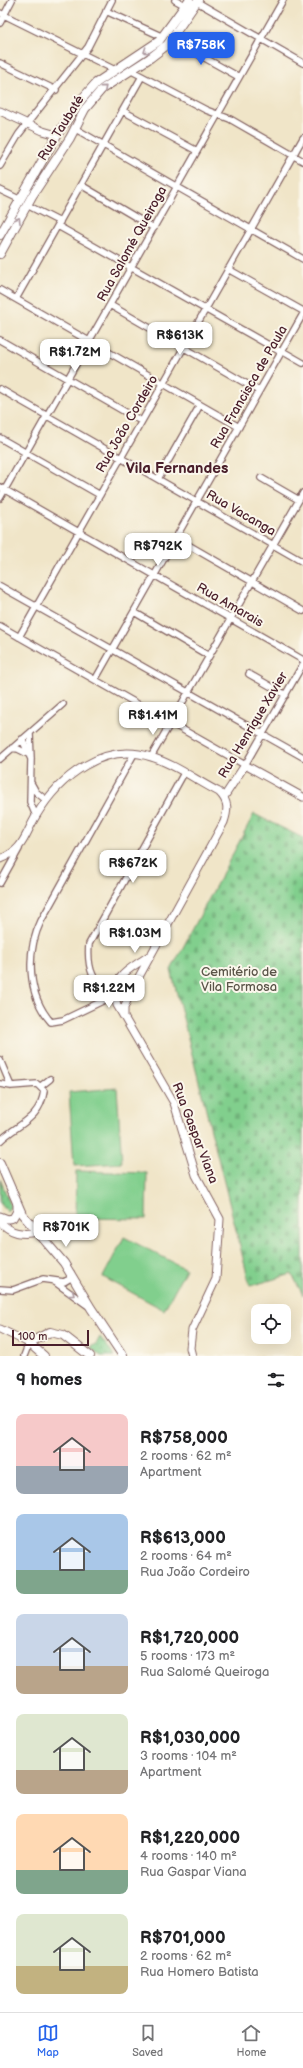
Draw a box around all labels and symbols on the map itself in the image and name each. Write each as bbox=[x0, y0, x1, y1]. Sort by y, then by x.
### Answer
pin: R$758K bbox=[168, 32, 234, 66]
one-way arrow bbox=[143, 46, 150, 53]
one-way arrow bbox=[99, 85, 107, 92]
street label: Rua Taubaté bbox=[35, 92, 88, 164]
street label: Rua Salomé Queiroga bbox=[94, 184, 170, 304]
one-way arrow bbox=[14, 216, 21, 224]
pin: R$613K bbox=[147, 322, 213, 356]
street label: Rua Francisca de Paula bbox=[207, 323, 291, 451]
pin: R$1.72M bbox=[38, 339, 112, 373]
street label: Rua João Cordeiro bbox=[93, 372, 161, 476]
district label: Vila Fernandes bbox=[126, 459, 228, 478]
street label: Rua Vacanga bbox=[203, 487, 279, 539]
pin: R$792K bbox=[125, 533, 191, 567]
street label: Rua Amarais bbox=[194, 579, 267, 631]
street label: Rua Henrique Xavier bbox=[215, 669, 291, 781]
pin: R$1.41M bbox=[116, 702, 190, 736]
pin: R$672K bbox=[100, 850, 166, 884]
pin: R$1.03M bbox=[98, 920, 172, 954]
park label: Cemitério de Vila Formosa bbox=[201, 964, 277, 995]
pin: R$1.22M bbox=[72, 975, 146, 1009]
street label: Rua Gaspar Viana bbox=[168, 1080, 222, 1186]
pin: R$701K bbox=[33, 1214, 99, 1248]
one-way arrow bbox=[68, 1289, 75, 1296]
scale bar bbox=[12, 1328, 89, 1347]

